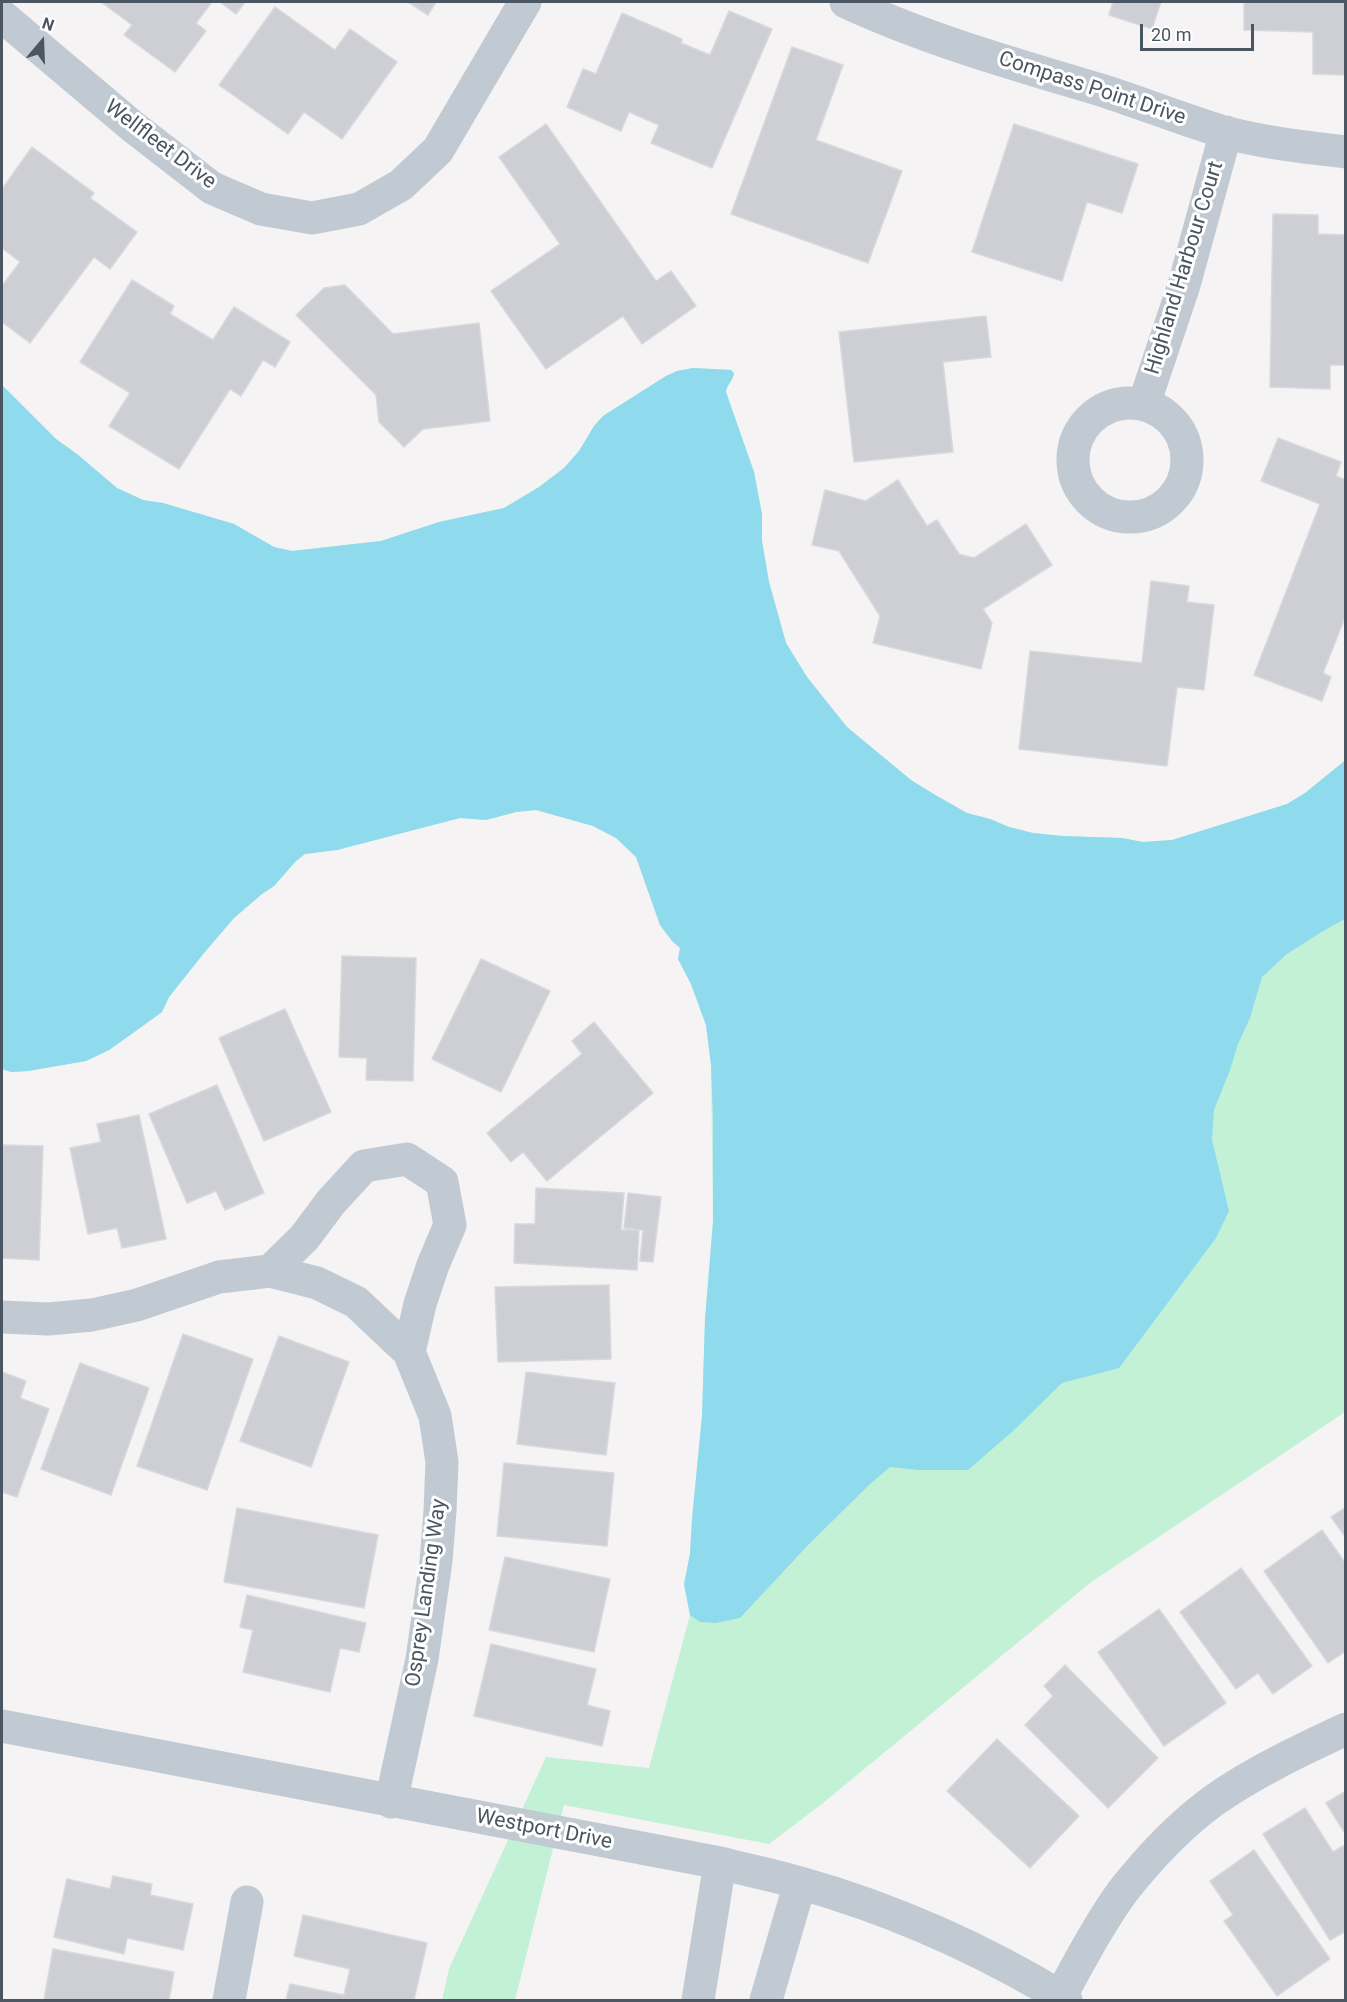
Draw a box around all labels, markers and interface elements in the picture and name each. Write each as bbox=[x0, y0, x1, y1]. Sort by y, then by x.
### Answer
north arrow bbox=[12, 12, 72, 72]
scale bar bbox=[1143, 12, 1257, 50]
text: N bbox=[40, 14, 56, 35]
text: 20 m bbox=[1151, 24, 1191, 45]
street label: Compass Point Drive bbox=[995, 47, 1189, 131]
street label: Wellfleet Drive bbox=[99, 95, 221, 195]
street label: Highland Harbour Court bbox=[1141, 158, 1229, 378]
street label: Osprey Landing Way bbox=[401, 1497, 453, 1689]
street label: Westport Drive bbox=[474, 1804, 614, 1856]

